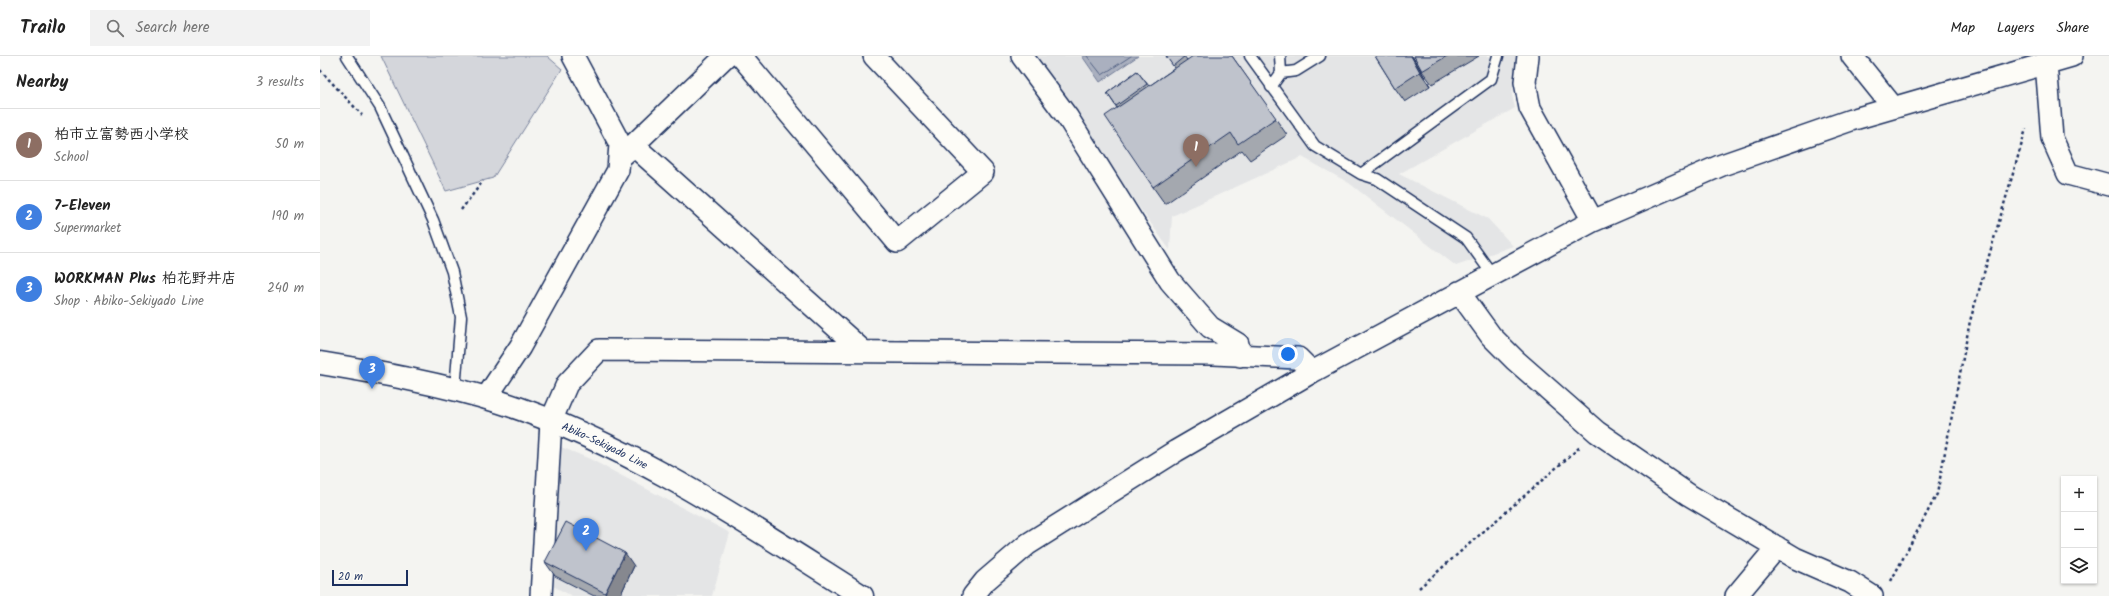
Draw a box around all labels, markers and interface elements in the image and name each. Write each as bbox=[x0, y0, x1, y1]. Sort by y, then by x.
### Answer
search box bbox=[90, 10, 370, 46]
text: Trailo bbox=[20, 13, 66, 43]
text: Search here bbox=[136, 16, 210, 40]
icon: search bbox=[104, 17, 126, 39]
text: Map bbox=[1951, 17, 1975, 39]
text: Layers bbox=[1997, 17, 2035, 39]
text: Share bbox=[2057, 17, 2089, 39]
text: Nearby bbox=[16, 69, 68, 96]
text: 3 results bbox=[256, 72, 304, 93]
text: 柏市立富勢西小学校 bbox=[54, 123, 189, 147]
text: 1 bbox=[27, 134, 31, 155]
text: 50 m bbox=[275, 134, 304, 155]
pin: 1 bbox=[1183, 134, 1209, 167]
text: School bbox=[54, 147, 89, 168]
text: 7-Eleven bbox=[54, 194, 111, 218]
text: 2 bbox=[25, 206, 33, 227]
text: 190 m bbox=[272, 206, 304, 227]
text: Supermarket bbox=[54, 218, 121, 239]
text: WORKMAN Plus 柏花野井店 bbox=[54, 267, 236, 291]
text: 3 bbox=[25, 278, 33, 299]
text: 240 m bbox=[267, 278, 304, 299]
text: Shop · Abiko-Sekiyado Line bbox=[54, 291, 204, 312]
your location bbox=[1278, 344, 1298, 364]
pin: 3 bbox=[359, 356, 385, 389]
street label: Abiko-Sekiyado Line bbox=[559, 418, 651, 475]
map controls bbox=[2061, 476, 2097, 584]
button: + bbox=[2061, 476, 2097, 512]
button: − bbox=[2061, 512, 2097, 548]
pin: 2 bbox=[573, 518, 599, 551]
button: layers bbox=[2061, 548, 2097, 584]
scale bar bbox=[332, 568, 408, 587]
text: 20 m bbox=[338, 568, 363, 586]

